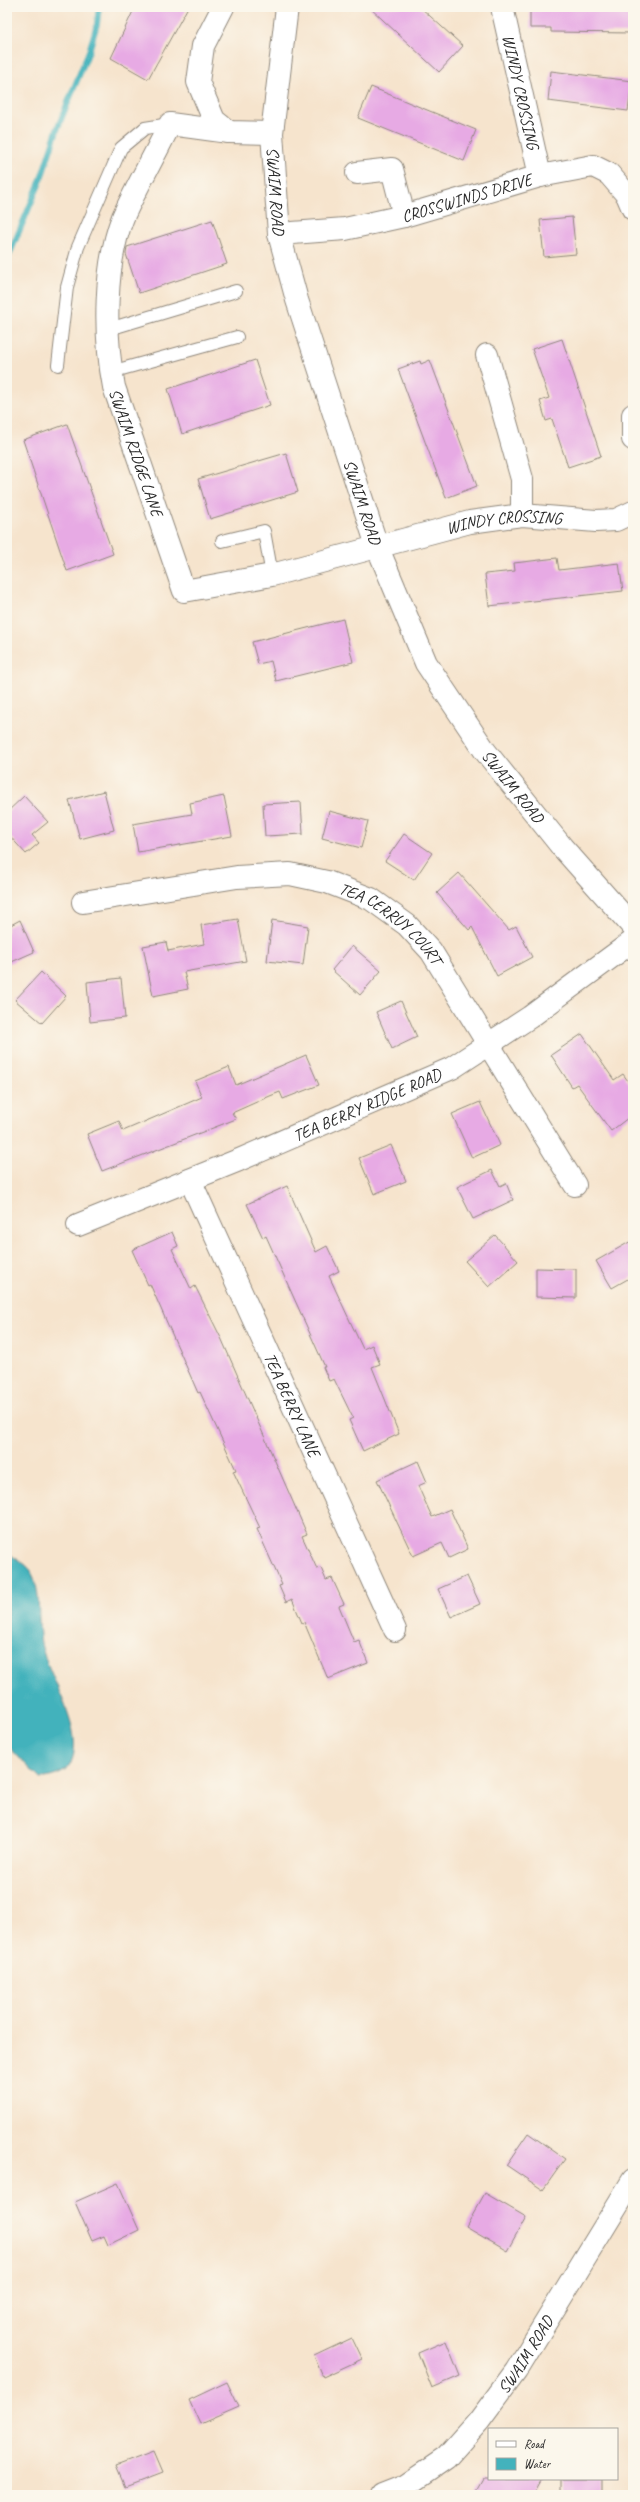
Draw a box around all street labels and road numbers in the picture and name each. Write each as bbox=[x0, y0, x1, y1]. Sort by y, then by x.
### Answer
street label: WINDY CROSSING bbox=[498, 33, 544, 153]
street label: SWAIM ROAD bbox=[263, 146, 290, 237]
street label: CROSSWINDS DRIVE bbox=[399, 168, 537, 227]
street label: SWAIM RIDGE LANE bbox=[105, 386, 169, 522]
street label: SWAIM ROAD bbox=[339, 457, 387, 548]
street label: WINDY CROSSING bbox=[444, 504, 564, 538]
street label: SWAIM ROAD bbox=[477, 745, 550, 828]
street label: TEA CERRUY COURT bbox=[336, 877, 449, 971]
street label: TEA BERRY RIDGE ROAD bbox=[290, 1063, 446, 1146]
street label: TEA BERRY LANE bbox=[260, 1349, 326, 1463]
street label: SWAIM ROAD bbox=[493, 2311, 558, 2397]

